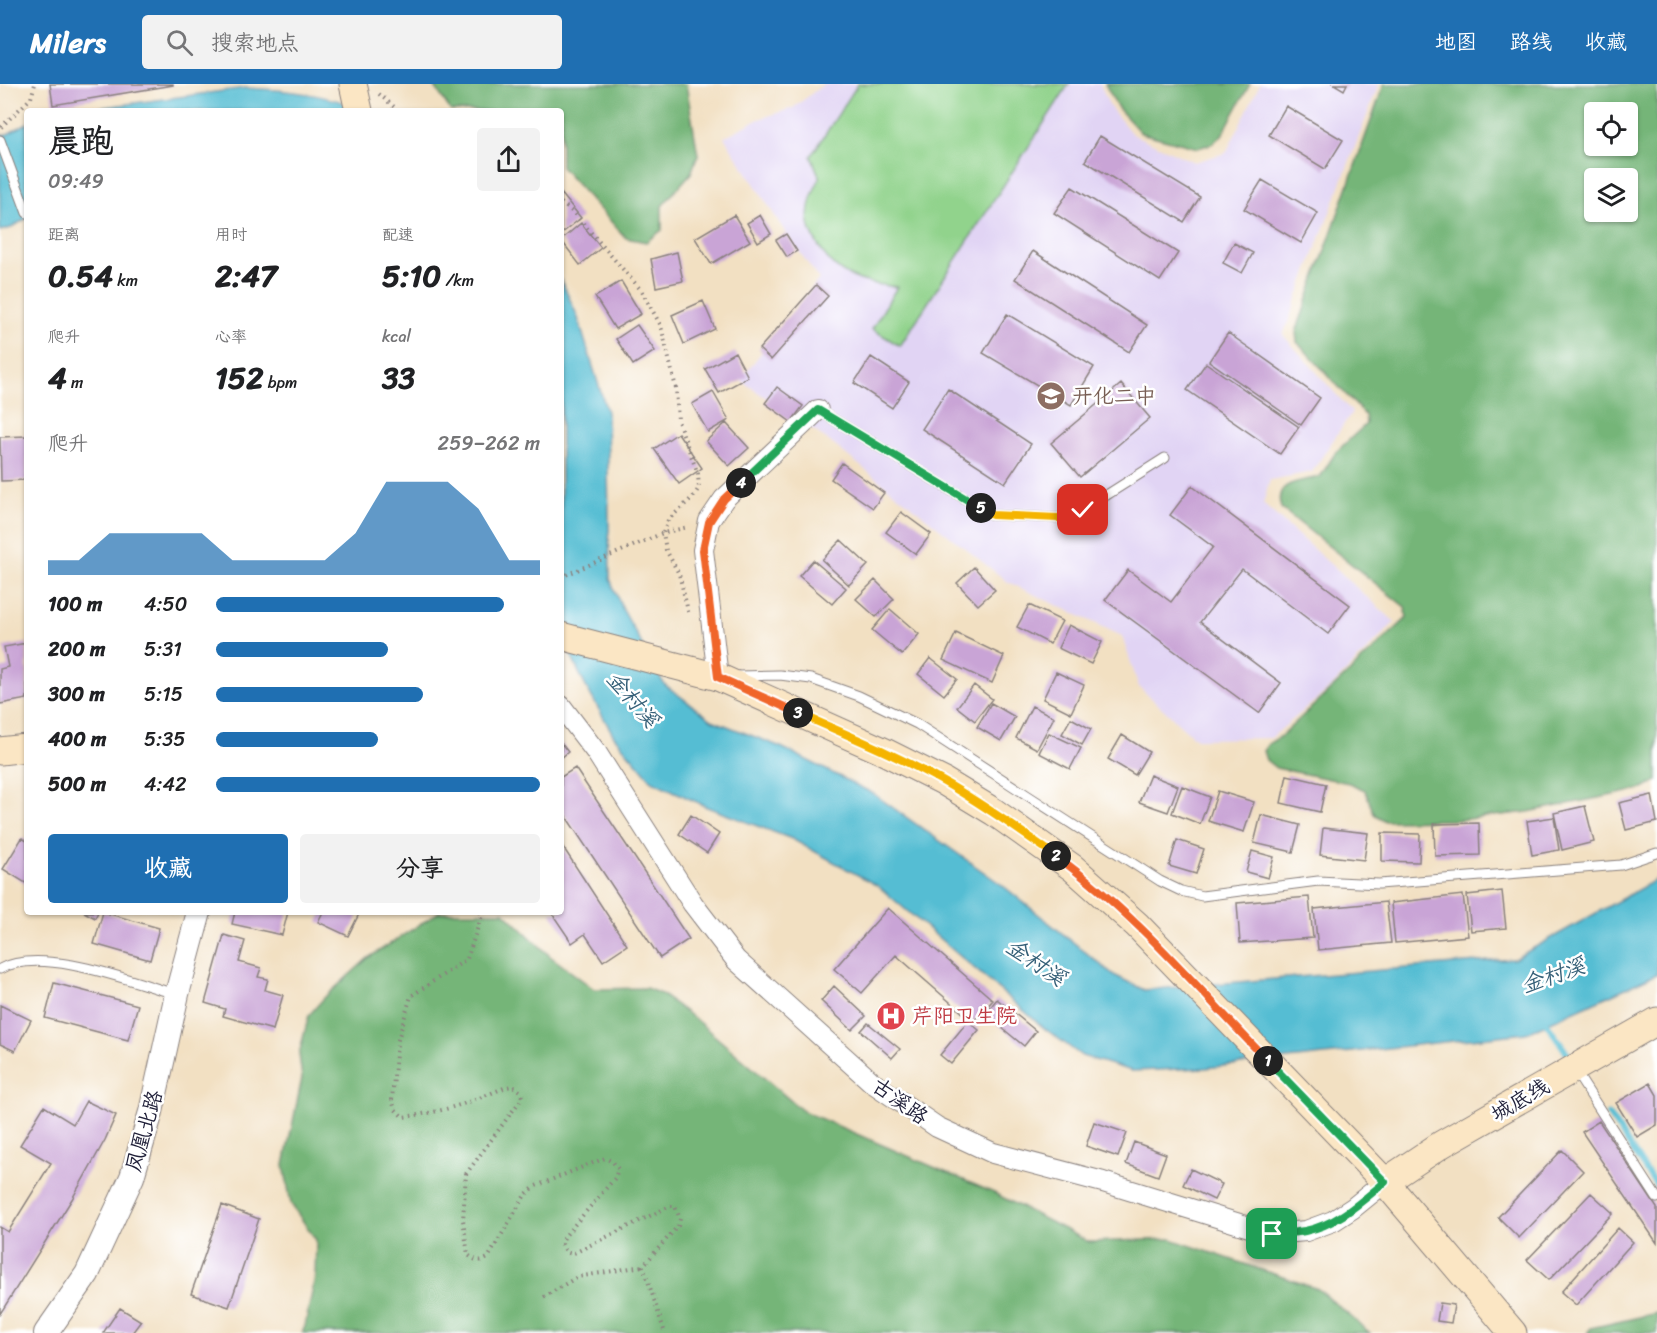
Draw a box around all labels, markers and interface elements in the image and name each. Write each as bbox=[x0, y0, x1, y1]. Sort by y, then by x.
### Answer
search box bbox=[142, 15, 562, 69]
text: Milers bbox=[30, 18, 106, 67]
text: 搜索地点 bbox=[211, 23, 299, 62]
text: 地图 bbox=[1435, 23, 1477, 61]
text: 路线 bbox=[1510, 23, 1552, 61]
text: 收藏 bbox=[1585, 23, 1627, 61]
icon: search bbox=[163, 26, 196, 59]
map controls bbox=[1584, 102, 1638, 222]
button: locate bbox=[1584, 102, 1638, 156]
text: 晨跑 bbox=[48, 112, 114, 170]
button: share bbox=[477, 128, 540, 191]
text: 09:49 bbox=[48, 164, 104, 199]
button: layers bbox=[1584, 168, 1638, 222]
text: 距离 bbox=[48, 220, 80, 249]
text: 用时 bbox=[215, 220, 247, 249]
text: 配速 bbox=[382, 220, 414, 249]
text: 0.54 bbox=[48, 249, 113, 303]
text: 2:47 bbox=[215, 249, 277, 303]
text: 5:10 bbox=[382, 249, 441, 303]
text: km bbox=[113, 266, 138, 295]
text: /km bbox=[441, 266, 474, 295]
text: 爬升 bbox=[48, 322, 80, 351]
text: 心率 bbox=[215, 322, 247, 351]
text: kcal bbox=[382, 322, 411, 351]
text: 4 bbox=[48, 351, 67, 405]
text: 152 bbox=[215, 351, 264, 405]
text: 33 bbox=[382, 351, 415, 405]
text: m bbox=[67, 368, 83, 397]
text: bpm bbox=[264, 368, 297, 397]
place label: 开化二中 bbox=[1072, 377, 1156, 415]
school or university icon: 开化二中 bbox=[1035, 380, 1067, 412]
text: 爬升 bbox=[48, 426, 88, 461]
text: 259–262 m bbox=[438, 426, 540, 461]
pin: 4 bbox=[726, 468, 756, 498]
text: 4 bbox=[736, 468, 746, 497]
pin bbox=[1057, 484, 1108, 535]
pin: 5 bbox=[966, 493, 996, 523]
text: 5 bbox=[976, 493, 986, 522]
icon: check bbox=[1066, 493, 1099, 526]
text: 100 m bbox=[48, 587, 102, 622]
text: 4:50 bbox=[144, 587, 187, 622]
text: 200 m bbox=[48, 632, 105, 667]
text: 5:31 bbox=[144, 632, 182, 667]
water label: 金村溪 bbox=[597, 661, 670, 737]
text: 300 m bbox=[48, 677, 105, 712]
text: 5:15 bbox=[144, 677, 183, 712]
pin: 3 bbox=[783, 698, 813, 728]
text: 3 bbox=[794, 698, 802, 727]
text: 400 m bbox=[48, 722, 106, 757]
text: 5:35 bbox=[144, 722, 185, 757]
text: 500 m bbox=[48, 767, 106, 802]
text: 4:42 bbox=[144, 767, 187, 802]
button: 收藏 bbox=[48, 834, 288, 903]
button: 分享 bbox=[300, 834, 540, 903]
pin: 2 bbox=[1041, 841, 1071, 871]
text: 2 bbox=[1051, 841, 1061, 870]
water label: 金村溪 bbox=[998, 927, 1075, 997]
water label: 金村溪 bbox=[1515, 945, 1591, 1004]
place label: 芹阳卫生院 bbox=[912, 997, 1017, 1035]
hospital icon: 芹阳卫生院 bbox=[875, 1000, 907, 1032]
pin: 1 bbox=[1253, 1046, 1283, 1076]
text: 1 bbox=[1265, 1046, 1271, 1075]
street label: 古溪路 bbox=[863, 1067, 937, 1135]
street label: 城底线 bbox=[1483, 1068, 1557, 1132]
street label: 凤凰北路 bbox=[114, 1085, 174, 1177]
pin bbox=[1246, 1208, 1297, 1259]
icon: arrive bbox=[1255, 1217, 1288, 1250]

